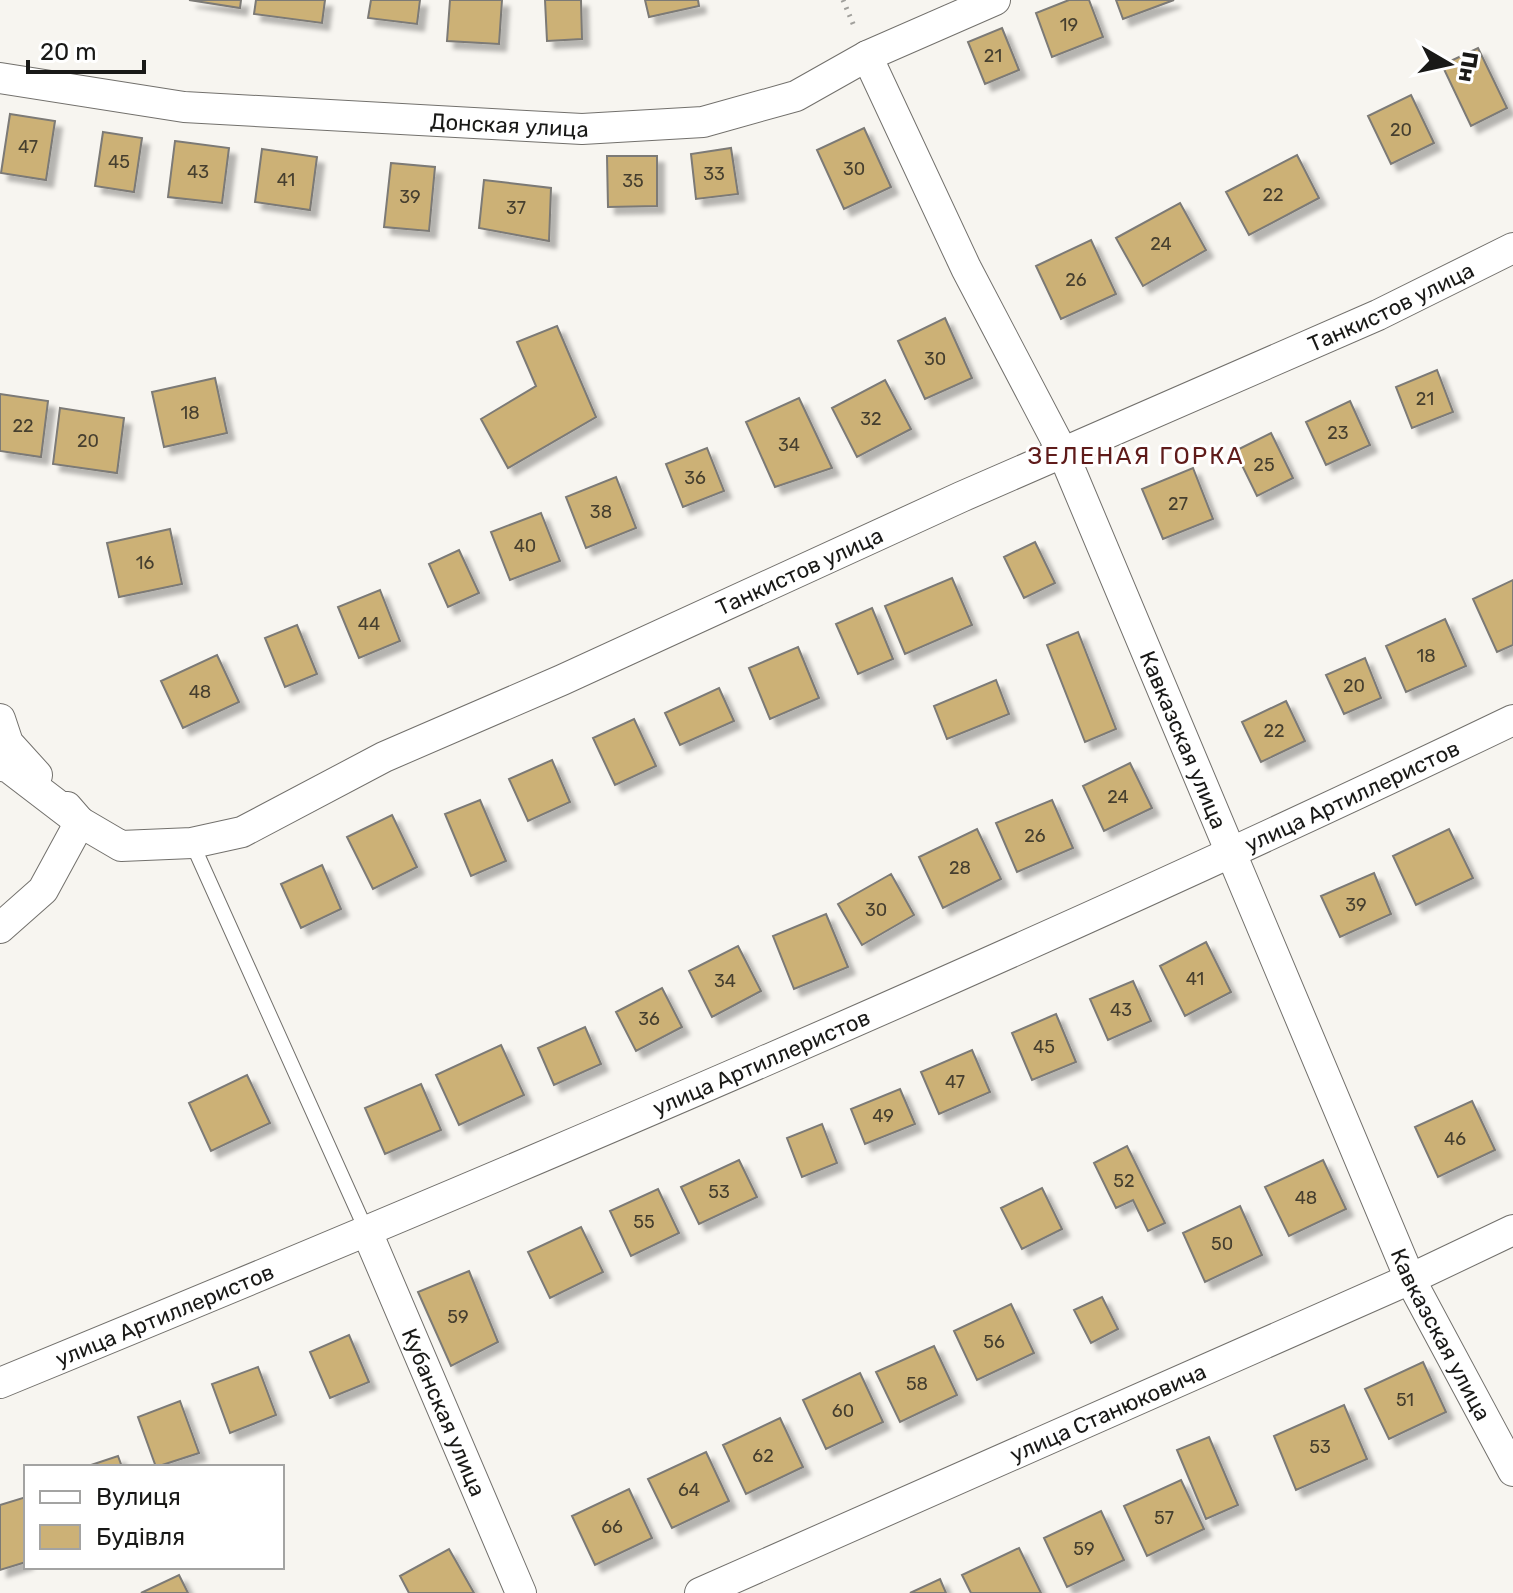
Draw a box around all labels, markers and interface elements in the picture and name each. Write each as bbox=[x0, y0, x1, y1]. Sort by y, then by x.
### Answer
house number: 19 bbox=[1060, 14, 1078, 36]
scale bar bbox=[28, 24, 144, 74]
north arrow bbox=[1409, 24, 1489, 104]
text: 20 m bbox=[40, 38, 97, 66]
house number: 21 bbox=[984, 45, 1002, 67]
text: Пн bbox=[1453, 50, 1484, 84]
street label: Донская улица bbox=[429, 108, 589, 143]
house number: 20 bbox=[1390, 119, 1412, 141]
house number: 47 bbox=[18, 136, 38, 158]
house number: 45 bbox=[108, 151, 130, 173]
house number: 30 bbox=[843, 158, 865, 180]
house number: 43 bbox=[187, 161, 209, 183]
house number: 33 bbox=[703, 163, 725, 185]
house number: 41 bbox=[277, 169, 295, 191]
house number: 35 bbox=[622, 170, 644, 192]
house number: 22 bbox=[1262, 184, 1284, 206]
house number: 39 bbox=[399, 186, 421, 208]
house number: 37 bbox=[506, 197, 526, 219]
house number: 24 bbox=[1150, 233, 1172, 255]
street label: Танкистов улица bbox=[1304, 256, 1479, 358]
house number: 26 bbox=[1065, 269, 1087, 291]
house number: 30 bbox=[924, 348, 946, 370]
house number: 21 bbox=[1416, 388, 1434, 410]
house number: 18 bbox=[180, 402, 200, 424]
house number: 32 bbox=[860, 408, 882, 430]
house number: 22 bbox=[12, 415, 34, 437]
house number: 23 bbox=[1327, 422, 1349, 444]
house number: 20 bbox=[77, 430, 99, 452]
house number: 34 bbox=[778, 434, 800, 456]
district label: ЗЕЛЕНАЯ ГОРКА bbox=[1027, 442, 1245, 470]
house number: 25 bbox=[1253, 454, 1275, 476]
house number: 36 bbox=[684, 467, 706, 489]
house number: 27 bbox=[1168, 493, 1188, 515]
house number: 38 bbox=[590, 501, 612, 523]
street label: Танкистов улица bbox=[712, 522, 887, 622]
house number: 40 bbox=[514, 535, 536, 557]
house number: 16 bbox=[136, 552, 154, 574]
house number: 44 bbox=[358, 613, 380, 635]
house number: 18 bbox=[1416, 645, 1436, 667]
street label: Кавказская улица bbox=[1134, 647, 1232, 833]
house number: 20 bbox=[1343, 675, 1365, 697]
house number: 48 bbox=[189, 681, 211, 703]
house number: 22 bbox=[1263, 720, 1285, 742]
street label: улица Артиллеристов bbox=[1240, 735, 1464, 858]
house number: 24 bbox=[1107, 786, 1129, 808]
house number: 26 bbox=[1024, 825, 1046, 847]
house number: 28 bbox=[949, 857, 971, 879]
house number: 39 bbox=[1345, 894, 1367, 916]
house number: 30 bbox=[865, 899, 887, 921]
house number: 41 bbox=[1186, 968, 1204, 990]
house number: 34 bbox=[714, 970, 736, 992]
house number: 43 bbox=[1110, 999, 1132, 1021]
street label: улица Артиллеристов bbox=[649, 1004, 874, 1122]
house number: 36 bbox=[638, 1008, 660, 1030]
house number: 45 bbox=[1033, 1036, 1055, 1058]
house number: 47 bbox=[945, 1071, 965, 1093]
house number: 49 bbox=[872, 1105, 894, 1127]
house number: 46 bbox=[1444, 1128, 1466, 1150]
house number: 52 bbox=[1113, 1170, 1135, 1192]
house number: 53 bbox=[708, 1181, 730, 1203]
house number: 48 bbox=[1295, 1187, 1317, 1209]
house number: 55 bbox=[633, 1211, 655, 1233]
house number: 50 bbox=[1211, 1233, 1233, 1255]
street label: Кавказская улица bbox=[1385, 1244, 1496, 1425]
street label: улица Артиллеристов bbox=[51, 1258, 278, 1373]
house number: 59 bbox=[447, 1306, 469, 1328]
street label: Кубанская улица bbox=[396, 1324, 491, 1501]
house number: 56 bbox=[983, 1331, 1005, 1353]
street label: улица Станюковича bbox=[1006, 1358, 1210, 1468]
house number: 58 bbox=[906, 1373, 928, 1395]
house number: 51 bbox=[1396, 1389, 1414, 1411]
house number: 60 bbox=[832, 1400, 854, 1422]
house number: 53 bbox=[1309, 1436, 1331, 1458]
house number: 62 bbox=[752, 1445, 774, 1467]
legend bbox=[24, 1465, 284, 1569]
house number: 64 bbox=[678, 1479, 700, 1501]
text: Вулиця bbox=[96, 1483, 181, 1511]
house number: 57 bbox=[1154, 1507, 1174, 1529]
house number: 66 bbox=[601, 1516, 623, 1538]
text: Будівля bbox=[96, 1523, 185, 1551]
house number: 59 bbox=[1073, 1538, 1095, 1560]

